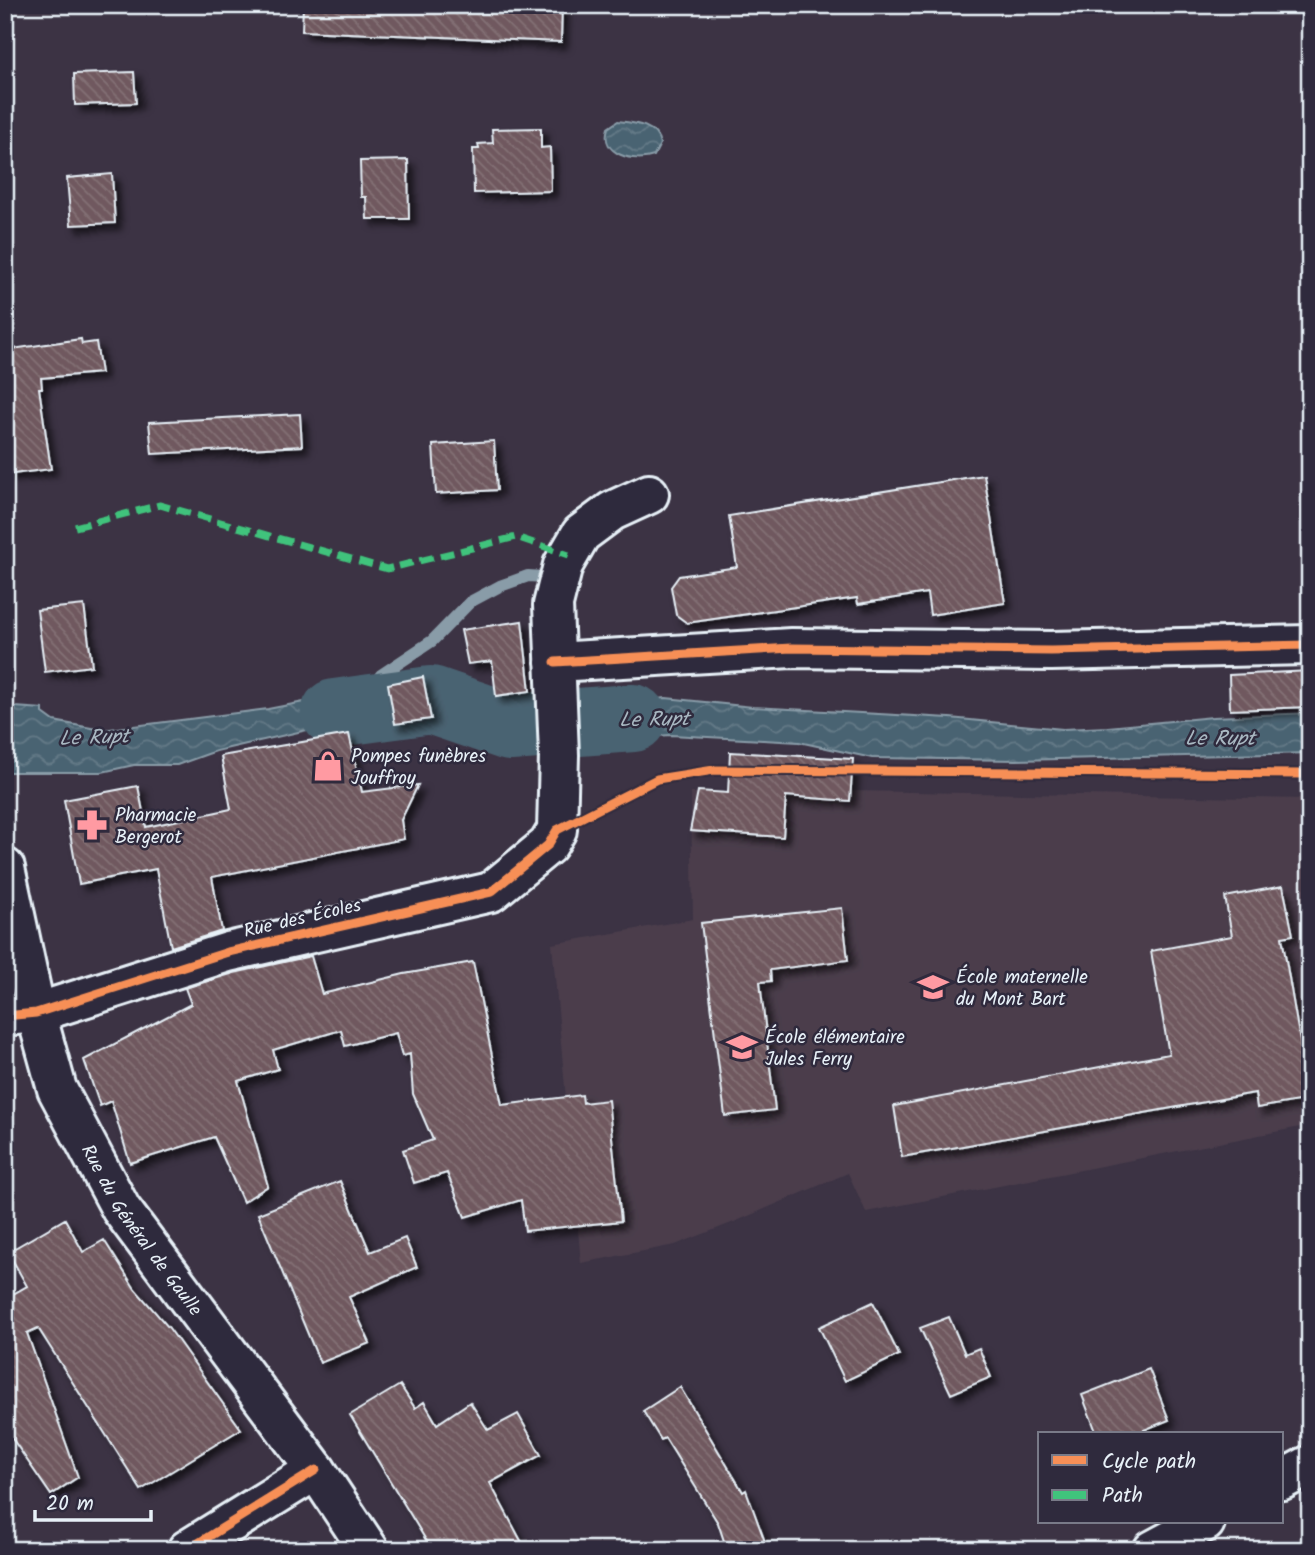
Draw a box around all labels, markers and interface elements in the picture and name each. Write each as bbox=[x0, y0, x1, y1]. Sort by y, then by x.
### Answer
water label: Le Rupt bbox=[619, 703, 692, 738]
water label: Le Rupt bbox=[59, 721, 132, 756]
water label: Le Rupt bbox=[1185, 723, 1258, 756]
place label: Pompes funèbres Jouffroy bbox=[351, 742, 486, 794]
shop icon: Pompes funèbres Jouffroy bbox=[311, 749, 345, 783]
place label: Pharmacie Bergerot bbox=[115, 801, 197, 853]
pharmacy icon: Pharmacie Bergerot bbox=[75, 808, 109, 842]
street label: Rue des Écoles bbox=[241, 891, 364, 947]
place label: École maternelle du Mont Bart bbox=[956, 963, 1088, 1015]
school or university icon: École maternelle du Mont Bart bbox=[916, 970, 950, 1004]
place label: École élémentaire Jules Ferry bbox=[765, 1023, 905, 1075]
school or university icon: École élémentaire Jules Ferry bbox=[725, 1030, 759, 1064]
street label: Rue du Général de Gaulle bbox=[72, 1139, 209, 1323]
legend bbox=[1038, 1432, 1284, 1524]
text: Cycle path bbox=[1102, 1446, 1196, 1479]
scale bar bbox=[35, 1478, 150, 1522]
text: Path bbox=[1102, 1480, 1143, 1513]
text: 20 m bbox=[46, 1488, 94, 1521]

